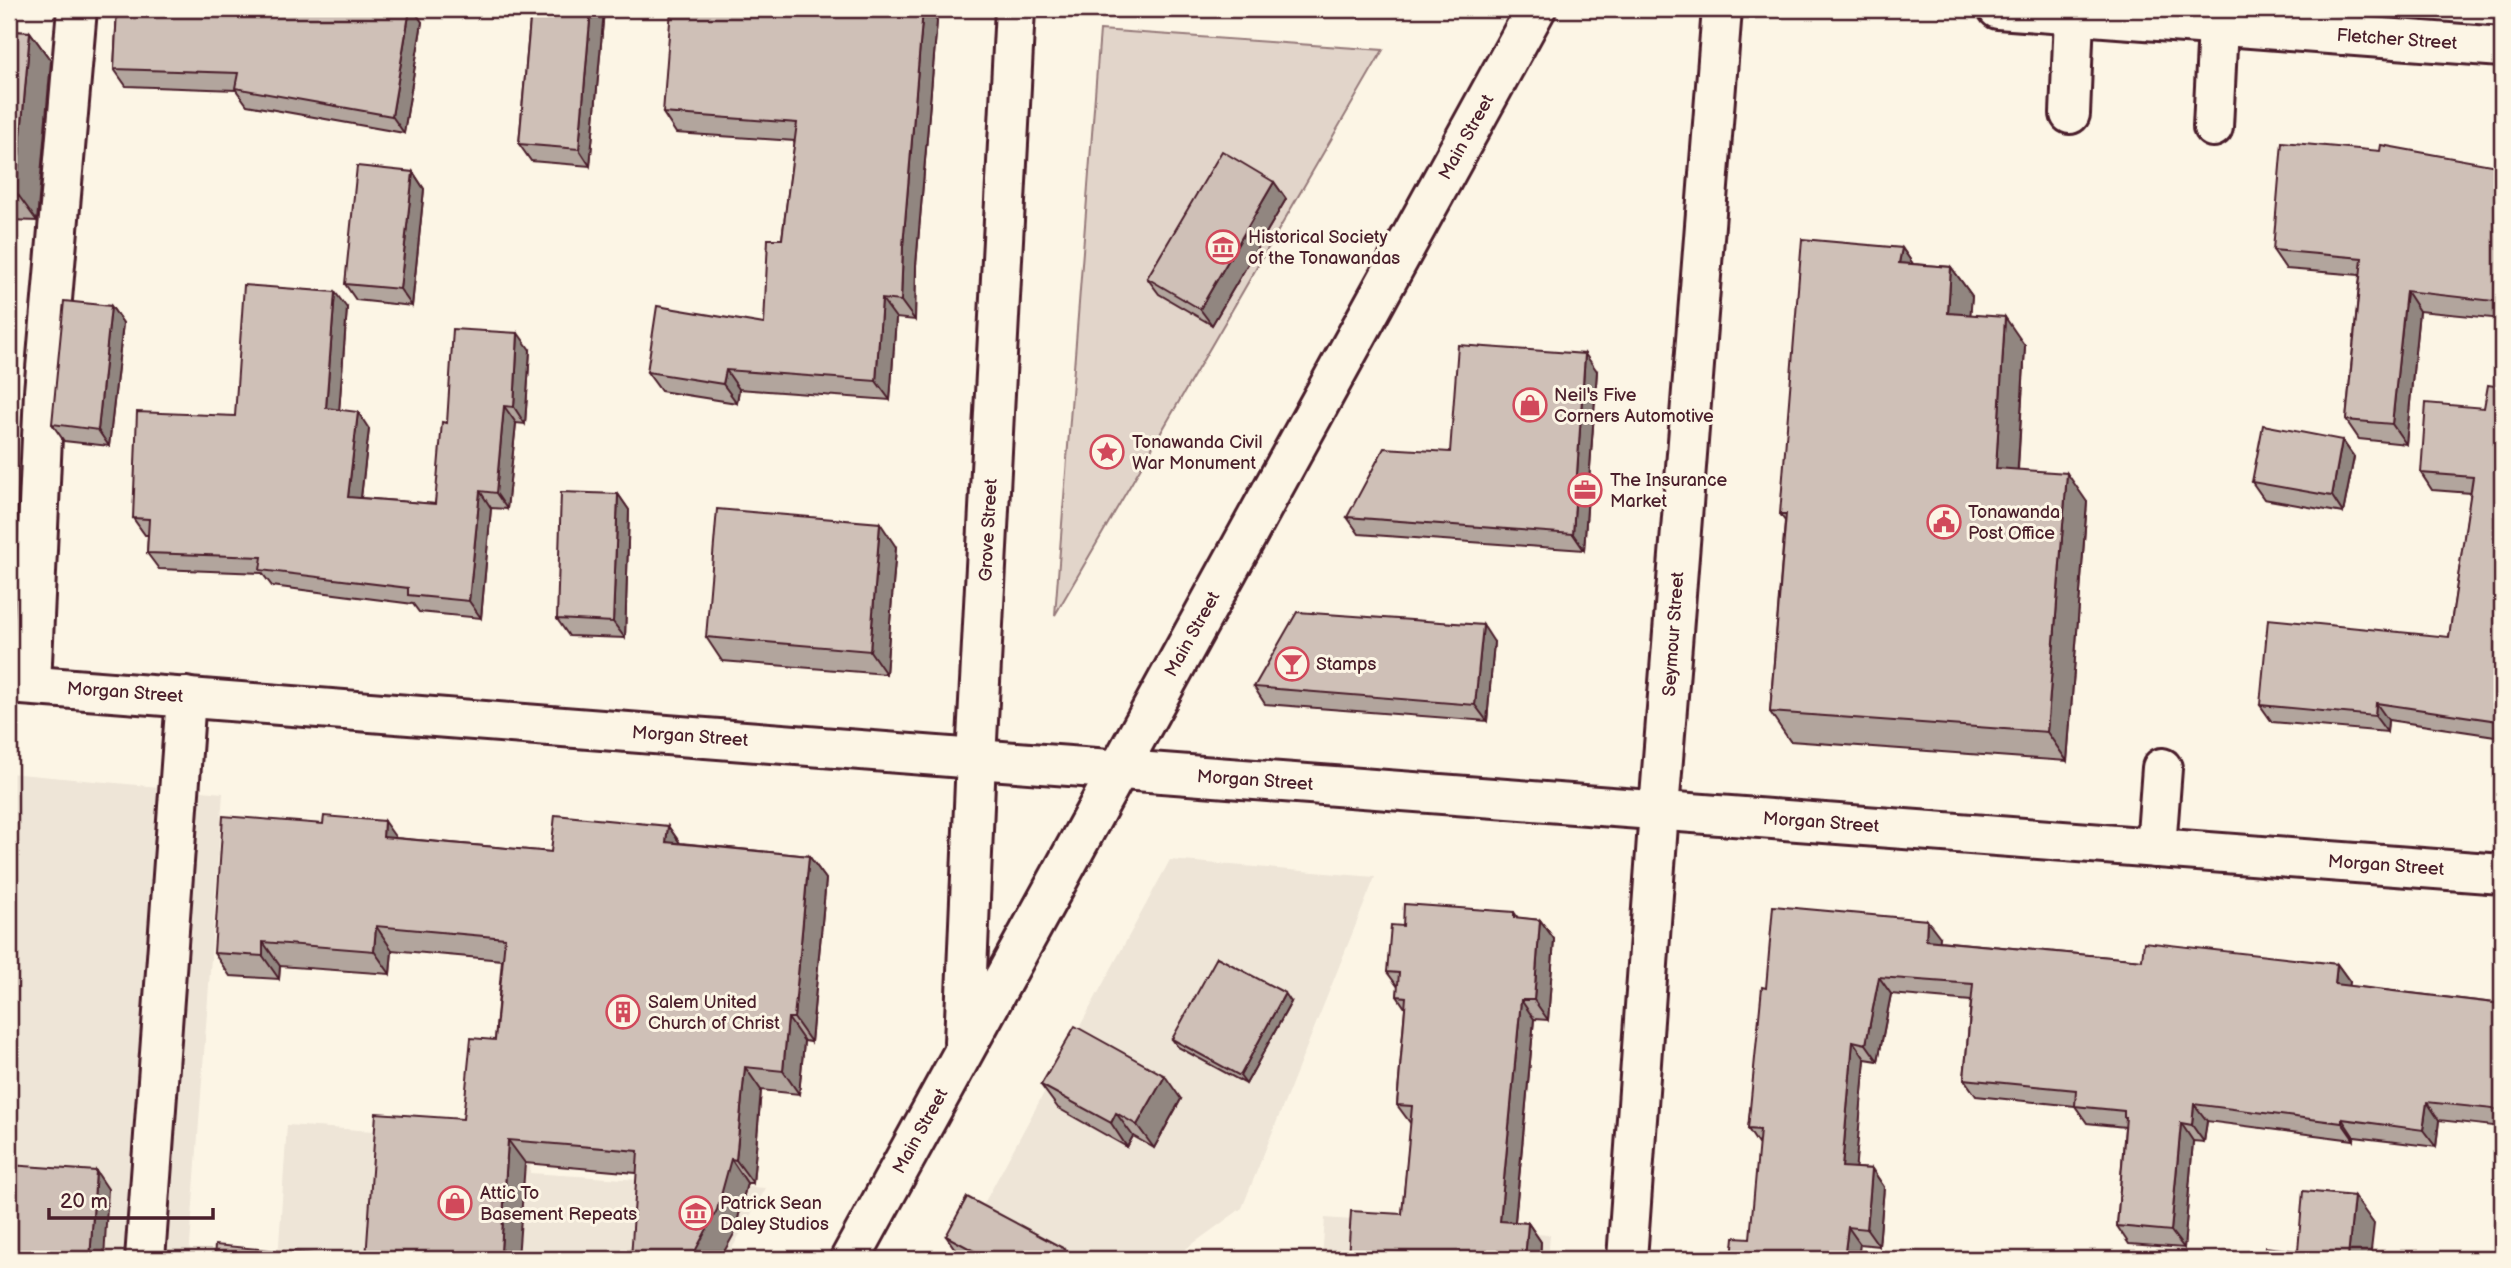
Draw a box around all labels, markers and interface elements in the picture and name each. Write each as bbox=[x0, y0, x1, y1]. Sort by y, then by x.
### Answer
street label: Fletcher Street bbox=[2336, 25, 2458, 54]
street label: Main Street bbox=[1434, 91, 1499, 183]
place label: Historical Society of the Tonawandas bbox=[1248, 227, 1400, 269]
museum icon: Historical Society of the Tonawandas bbox=[1204, 228, 1242, 266]
place label: Neil's Five Corners Automotive bbox=[1554, 385, 1714, 427]
shop icon: Neil's Five Corners Automotive bbox=[1511, 386, 1549, 424]
place label: Tonawanda Civil War Monument bbox=[1132, 432, 1262, 474]
place icon: Tonawanda Civil War Monument bbox=[1088, 433, 1126, 471]
place label: The Insurance Market bbox=[1610, 470, 1728, 512]
office icon: The Insurance Market bbox=[1566, 471, 1604, 509]
street label: Grove Street bbox=[975, 478, 1002, 582]
place label: Tonawanda Post Office bbox=[1968, 502, 2060, 544]
public building icon: Tonawanda Post Office bbox=[1925, 503, 1963, 541]
street label: Seymour Street bbox=[1659, 571, 1688, 697]
street label: Main Street bbox=[1160, 588, 1225, 680]
bar icon: Stamps bbox=[1273, 645, 1311, 683]
place label: Stamps bbox=[1316, 654, 1376, 675]
street label: Morgan Street bbox=[66, 678, 184, 707]
street label: Morgan Street bbox=[631, 722, 749, 751]
street label: Morgan Street bbox=[1196, 766, 1314, 795]
street label: Morgan Street bbox=[1762, 808, 1880, 837]
street label: Morgan Street bbox=[2327, 851, 2445, 880]
place label: Salem United Church of Christ bbox=[648, 992, 780, 1034]
building icon: Salem United Church of Christ bbox=[604, 993, 642, 1031]
street label: Main Street bbox=[888, 1085, 953, 1177]
scale bar bbox=[49, 1177, 214, 1221]
place label: Attic To Basement Repeats bbox=[480, 1183, 637, 1225]
shop icon: Attic To Basement Repeats bbox=[436, 1184, 474, 1222]
text: 20 m bbox=[60, 1189, 108, 1214]
place label: Patrick Sean Daley Studios bbox=[720, 1193, 829, 1235]
museum icon: Patrick Sean Daley Studios bbox=[677, 1194, 715, 1232]

